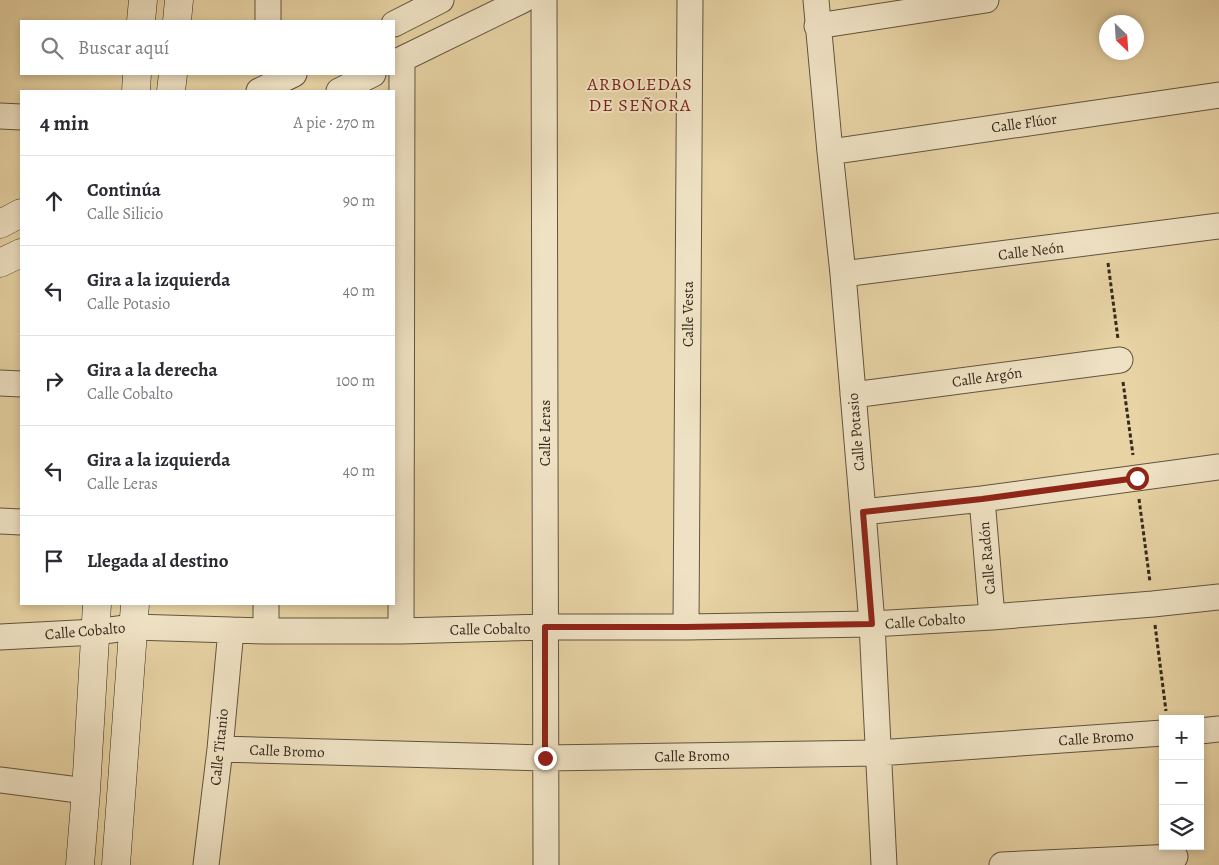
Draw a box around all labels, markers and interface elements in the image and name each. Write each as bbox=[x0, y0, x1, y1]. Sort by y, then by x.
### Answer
north arrow bbox=[1099, 15, 1144, 60]
search box bbox=[20, 20, 395, 75]
icon: search bbox=[38, 34, 66, 62]
text: Buscar aquí bbox=[78, 35, 169, 61]
district label: ARBOLEDAS DE SEÑORA bbox=[586, 72, 693, 117]
street label: Calle Flúor bbox=[990, 108, 1058, 137]
text: 4 min bbox=[40, 109, 89, 137]
text: A pie · 270 m bbox=[294, 112, 375, 134]
text: Continúa bbox=[87, 177, 161, 203]
icon: ahead bbox=[40, 187, 68, 215]
text: 90 m bbox=[343, 190, 375, 212]
text: Calle Silicio bbox=[87, 203, 163, 225]
street label: Calle Neón bbox=[997, 237, 1065, 265]
text: Gira a la izquierda bbox=[87, 267, 230, 293]
icon: left bbox=[40, 277, 68, 305]
text: 40 m bbox=[343, 280, 375, 302]
street label: Calle Vesta bbox=[678, 281, 698, 347]
text: Calle Potasio bbox=[87, 293, 170, 315]
text: Gira a la derecha bbox=[87, 357, 218, 383]
street label: Calle Argón bbox=[951, 362, 1023, 392]
icon: right bbox=[40, 367, 68, 395]
text: 100 m bbox=[336, 370, 375, 392]
text: Calle Cobalto bbox=[87, 383, 173, 405]
street label: Calle Potasio bbox=[843, 392, 869, 472]
street label: Calle Leras bbox=[535, 400, 555, 466]
text: Gira a la izquierda bbox=[87, 447, 230, 473]
icon: left bbox=[40, 457, 68, 485]
text: 40 m bbox=[343, 460, 375, 482]
route start bbox=[1126, 467, 1149, 490]
text: Calle Leras bbox=[87, 473, 158, 495]
street label: Calle Radón bbox=[974, 521, 1000, 595]
icon: arrive bbox=[40, 547, 68, 575]
text: Llegada al destino bbox=[87, 548, 229, 574]
street label: Calle Cobalto bbox=[884, 608, 966, 634]
street label: Calle Cobalto bbox=[44, 618, 126, 644]
street label: Calle Cobalto bbox=[450, 618, 530, 640]
street label: Calle Titanio bbox=[205, 708, 233, 786]
map controls bbox=[1159, 715, 1204, 850]
button: + bbox=[1159, 715, 1204, 760]
street label: Calle Bromo bbox=[1058, 725, 1134, 751]
street label: Calle Bromo bbox=[249, 740, 325, 762]
street label: Calle Bromo bbox=[654, 745, 730, 767]
route end bbox=[534, 747, 557, 770]
button: − bbox=[1159, 760, 1204, 805]
button: layers bbox=[1159, 805, 1204, 850]

